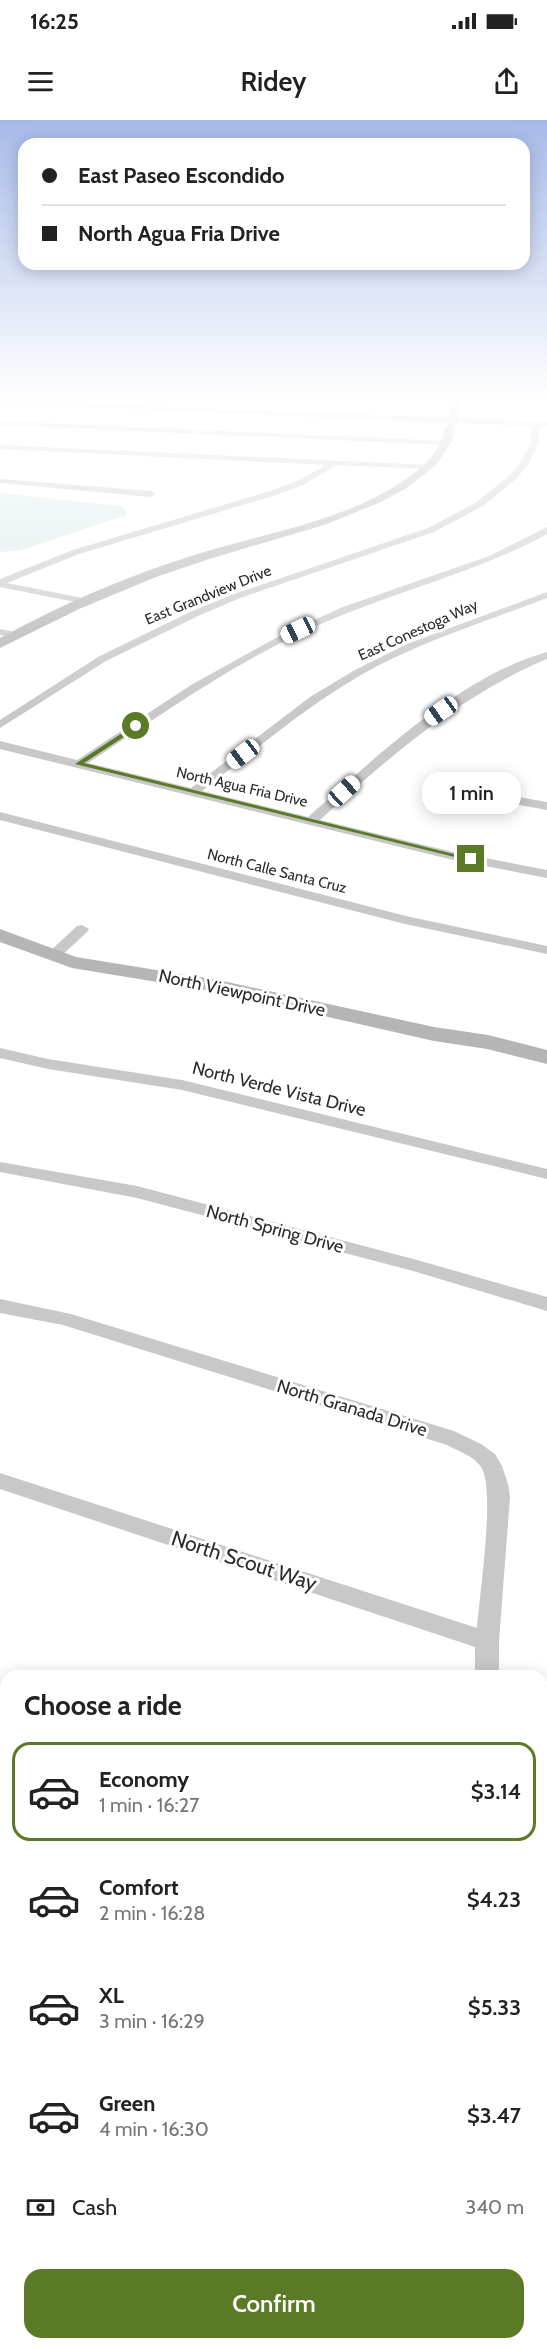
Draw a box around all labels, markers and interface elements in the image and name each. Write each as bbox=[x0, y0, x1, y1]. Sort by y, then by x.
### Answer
text: 16:25 bbox=[30, 8, 79, 35]
icon: menu bbox=[24, 65, 57, 98]
text: Ridey bbox=[241, 65, 306, 98]
icon: share bbox=[490, 65, 523, 98]
text: East Paseo Escondido bbox=[78, 162, 285, 189]
text: North Agua Fria Drive bbox=[78, 220, 280, 247]
street label: East Grandview Drive bbox=[142, 561, 274, 629]
street label: East Conestoga Way bbox=[355, 595, 481, 664]
car bbox=[278, 614, 318, 646]
car bbox=[421, 693, 461, 729]
route start bbox=[122, 712, 149, 739]
car bbox=[223, 736, 263, 772]
street label: North Agua Fria Drive bbox=[175, 763, 310, 811]
car bbox=[325, 772, 363, 810]
callout: 1 min bbox=[422, 772, 520, 814]
text: 1 min bbox=[449, 781, 494, 805]
street label: North Calle Santa Cruz bbox=[205, 845, 349, 897]
route end bbox=[457, 845, 484, 872]
street label: North Viewpoint Drive bbox=[157, 965, 327, 1021]
street label: North Verde Vista Drive bbox=[190, 1057, 368, 1121]
street label: North Spring Drive bbox=[204, 1200, 346, 1258]
street label: North Granada Drive bbox=[274, 1375, 430, 1441]
street label: North Scout Way bbox=[168, 1525, 320, 1596]
text: Choose a ride bbox=[24, 1689, 182, 1722]
icon: car bbox=[27, 1765, 81, 1819]
text: Economy bbox=[99, 1766, 189, 1793]
text: $3.14 bbox=[471, 1778, 521, 1805]
text: 1 min · 16:27 bbox=[99, 1793, 199, 1817]
icon: car bbox=[27, 1873, 81, 1927]
text: Comfort bbox=[99, 1874, 178, 1901]
text: $4.23 bbox=[467, 1886, 521, 1913]
text: 2 min · 16:28 bbox=[99, 1901, 205, 1925]
icon: car bbox=[27, 1981, 81, 2035]
text: XL bbox=[99, 1982, 124, 2009]
text: $5.33 bbox=[468, 1994, 521, 2021]
text: 3 min · 16:29 bbox=[99, 2009, 205, 2033]
icon: car bbox=[27, 2089, 81, 2143]
text: Green bbox=[99, 2090, 155, 2117]
text: $3.47 bbox=[467, 2102, 521, 2129]
text: 4 min · 16:30 bbox=[99, 2117, 209, 2141]
icon: cash bbox=[24, 2191, 57, 2224]
text: Cash bbox=[72, 2194, 117, 2221]
text: 340 m bbox=[466, 2195, 524, 2219]
button: Confirm bbox=[24, 2269, 524, 2338]

